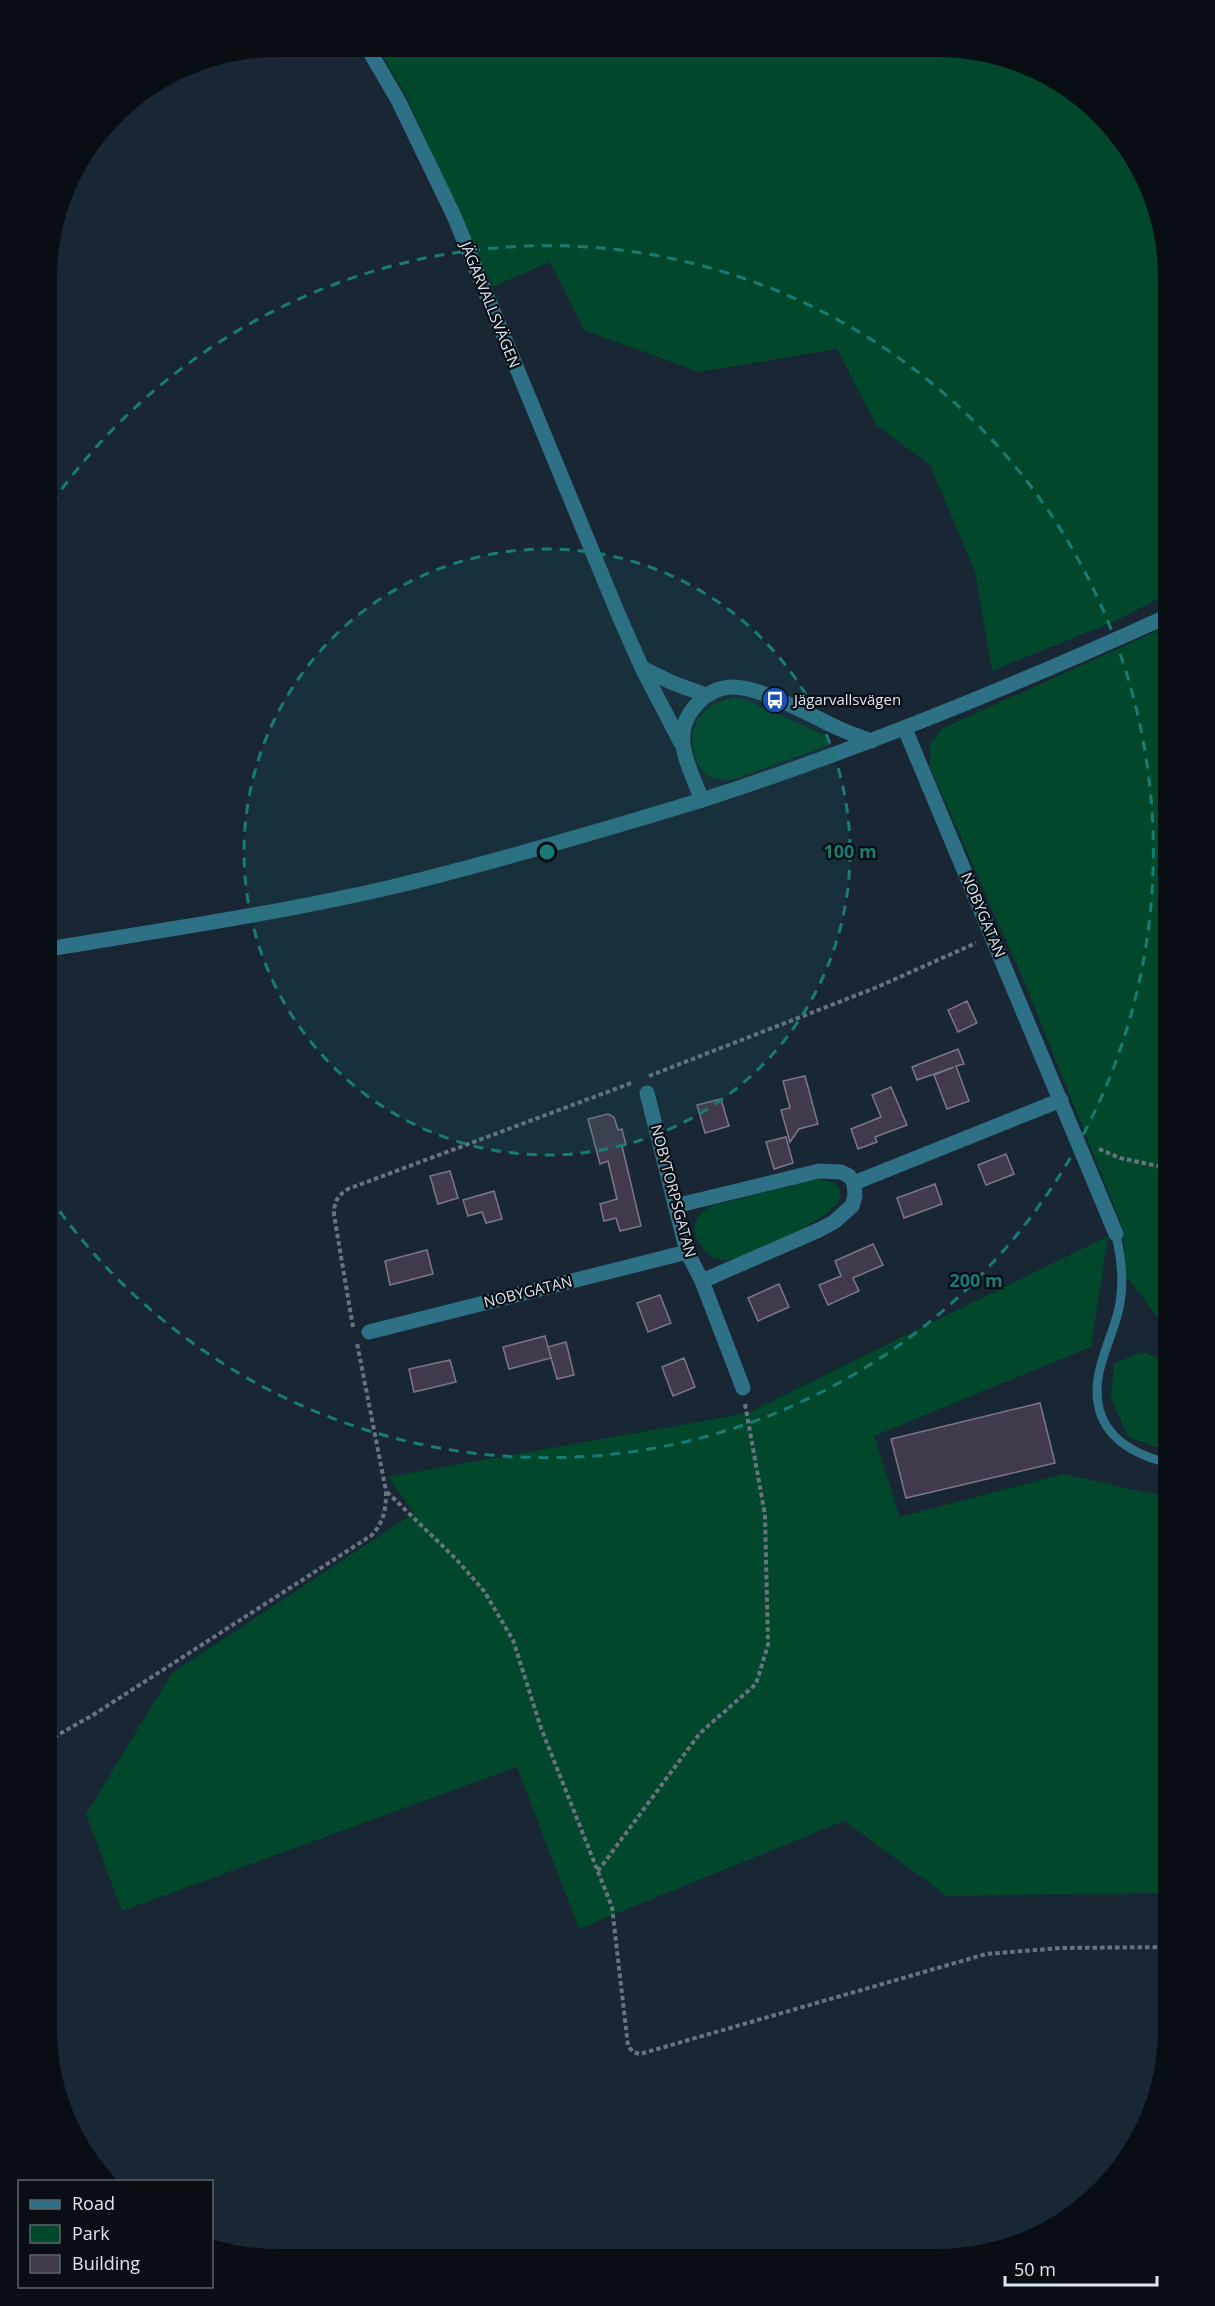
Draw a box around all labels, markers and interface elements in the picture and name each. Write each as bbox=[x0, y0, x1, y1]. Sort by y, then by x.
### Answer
street label: JÄGARVALLSVÄGEN bbox=[456, 237, 525, 371]
bus stop icon: Jägarvallsvägen bbox=[760, 685, 790, 715]
place label: Jägarvallsvägen bbox=[792, 689, 901, 709]
text: 100 m bbox=[823, 839, 877, 863]
centre of rings bbox=[537, 842, 557, 862]
street label: NOBYGATAN bbox=[957, 869, 1011, 960]
street label: NOBYTORPSGATAN bbox=[647, 1122, 701, 1259]
text: 200 m bbox=[949, 1268, 1003, 1292]
street label: NOBYGATAN bbox=[481, 1270, 574, 1312]
legend bbox=[18, 2180, 213, 2288]
text: Road bbox=[72, 2191, 115, 2215]
text: Park bbox=[72, 2221, 110, 2245]
scale bar bbox=[1005, 2249, 1156, 2287]
text: Building bbox=[72, 2251, 140, 2275]
text: 50 m bbox=[1014, 2257, 1056, 2281]

